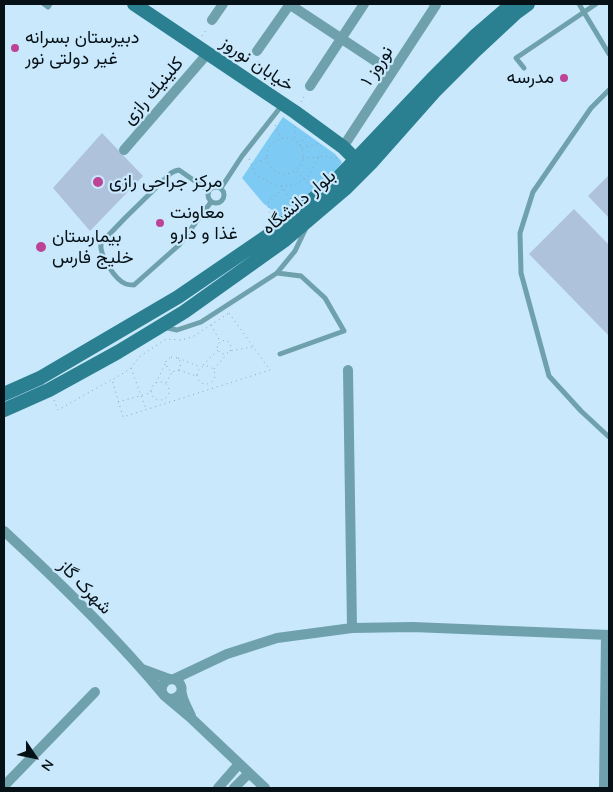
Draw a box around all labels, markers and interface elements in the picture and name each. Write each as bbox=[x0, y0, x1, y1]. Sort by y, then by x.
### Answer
place label: دبیرستان بسرانه غیر دولتی نور bbox=[25, 27, 139, 70]
street label: خیابان نوروز bbox=[216, 32, 298, 96]
marker: دبیرستان بسرانه غیر دولتی نور bbox=[9, 42, 21, 54]
street label: نوروز ۱ bbox=[356, 42, 398, 90]
street label: كلينيك رازی bbox=[118, 53, 188, 129]
place label: مدرسه bbox=[507, 67, 554, 89]
marker: مدرسه bbox=[558, 72, 570, 84]
street label: بلوار دانشگاه bbox=[258, 165, 340, 239]
place label: مرکز جراحی رازی bbox=[109, 171, 222, 193]
marker: مرکز جراحی رازی bbox=[91, 175, 105, 189]
place label: معاونت غذا و دارو bbox=[170, 202, 238, 244]
marker: معاونت غذا و دارو bbox=[154, 217, 166, 229]
place label: بیمارستان خلیج فارس bbox=[52, 226, 134, 268]
marker: بیمارستان خلیج فارس bbox=[34, 240, 48, 254]
street label: شهرک گاز bbox=[54, 555, 116, 619]
north arrow bbox=[10, 732, 60, 782]
text: N bbox=[37, 756, 58, 775]

